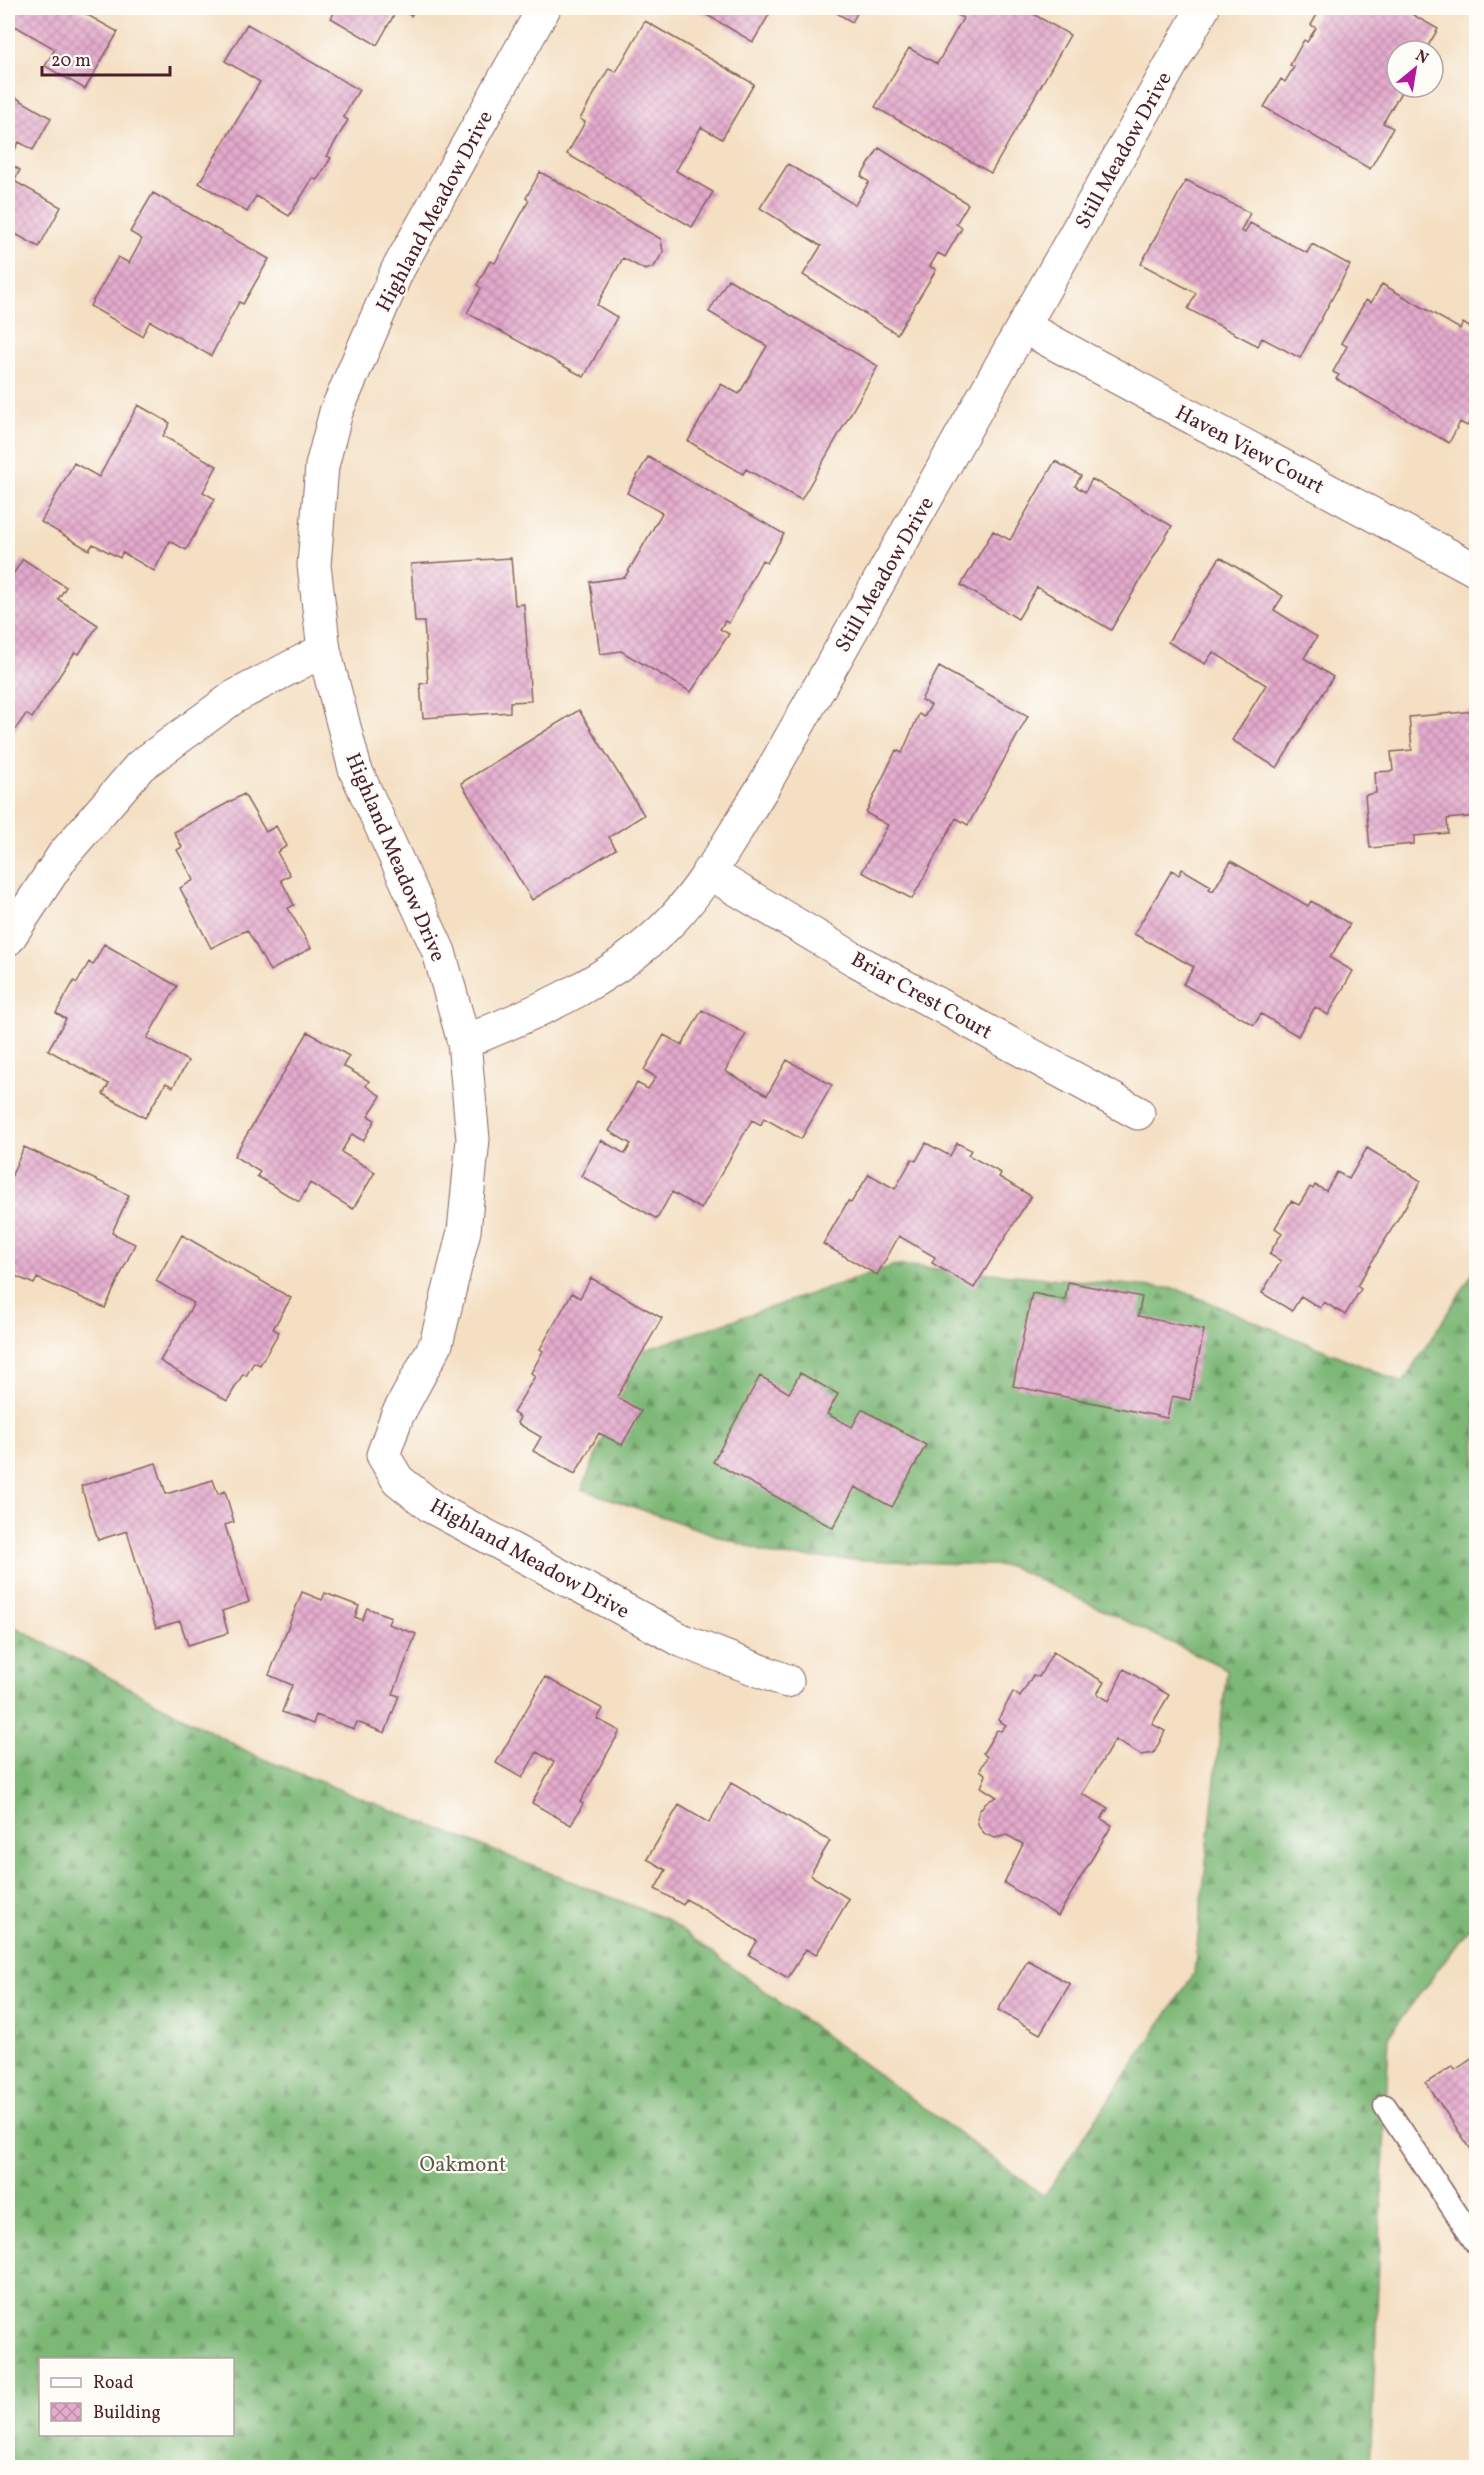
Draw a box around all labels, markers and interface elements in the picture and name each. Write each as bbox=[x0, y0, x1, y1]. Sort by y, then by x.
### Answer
scale bar bbox=[42, 39, 170, 77]
north arrow bbox=[1385, 39, 1445, 99]
text: N bbox=[1411, 45, 1432, 70]
text: 20 m bbox=[51, 49, 91, 74]
street label: Still Meadow Drive bbox=[1069, 67, 1180, 235]
street label: Highland Meadow Drive bbox=[370, 106, 501, 317]
street label: Haven View Court bbox=[1170, 399, 1329, 502]
street label: Still Meadow Drive bbox=[829, 491, 942, 658]
street label: Highland Meadow Drive bbox=[337, 749, 452, 966]
street label: Briar Crest Court bbox=[845, 945, 997, 1047]
street label: Highland Meadow Drive bbox=[424, 1492, 634, 1626]
park label: Oakmont bbox=[420, 2151, 506, 2180]
legend bbox=[39, 2358, 234, 2436]
text: Road bbox=[93, 2371, 134, 2396]
text: Building bbox=[93, 2401, 161, 2426]

